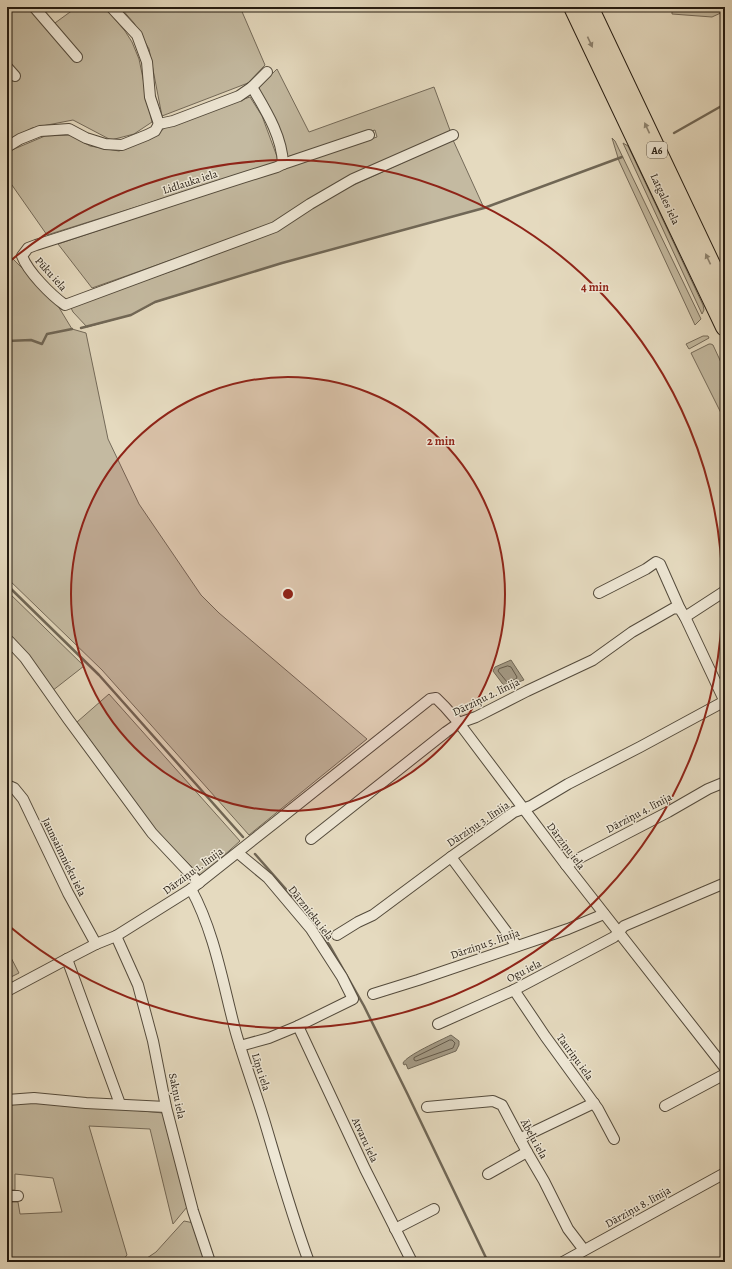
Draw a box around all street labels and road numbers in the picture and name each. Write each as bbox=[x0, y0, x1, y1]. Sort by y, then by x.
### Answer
road number: A6 bbox=[647, 142, 667, 158]
street label: Lidlauka iela bbox=[161, 166, 220, 198]
street label: Latgales iela bbox=[647, 171, 684, 228]
street label: Pūku iela bbox=[32, 254, 71, 295]
street label: Dārziņu 2. līnija bbox=[450, 674, 523, 720]
street label: Dārziņu 4. līnija bbox=[603, 789, 675, 837]
street label: Dārziņu 3. līnija bbox=[444, 797, 513, 850]
street label: Jaunsaimnieku iela bbox=[38, 815, 90, 900]
street label: Dārziņu iela bbox=[543, 819, 589, 873]
street label: Dārziņu 1. līnija bbox=[160, 843, 227, 898]
street label: Dārznieku iela bbox=[285, 883, 338, 944]
street label: Dārziņu 5. līnija bbox=[448, 925, 522, 963]
street label: Ogu iela bbox=[504, 956, 545, 986]
street label: Tauriņu iela bbox=[553, 1031, 597, 1084]
street label: Līņu iela bbox=[248, 1051, 274, 1094]
street label: Sakņu iela bbox=[165, 1072, 189, 1121]
street label: Atvaru iela bbox=[348, 1114, 382, 1166]
street label: Ābeļu iela bbox=[516, 1116, 551, 1162]
street label: Dārziņu 8. līnija bbox=[602, 1182, 674, 1231]

